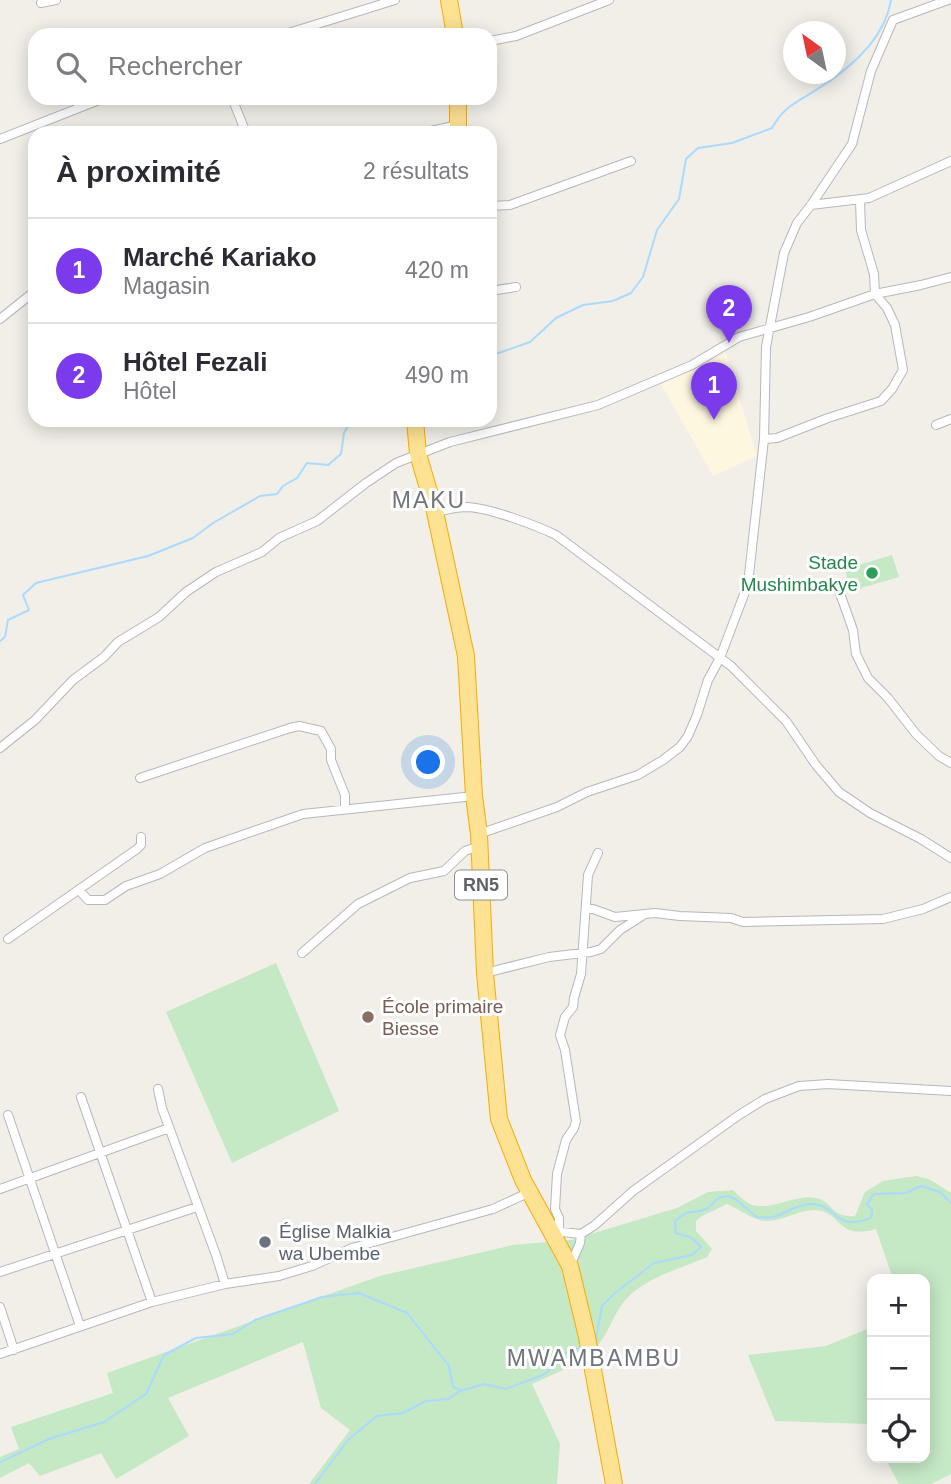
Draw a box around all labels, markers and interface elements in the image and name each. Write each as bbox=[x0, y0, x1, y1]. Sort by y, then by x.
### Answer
north arrow bbox=[783, 21, 846, 84]
search box bbox=[28, 28, 497, 105]
icon: search bbox=[52, 48, 90, 86]
text: Rechercher bbox=[108, 51, 242, 81]
text: À proximité bbox=[56, 155, 221, 188]
text: 2 résultats bbox=[363, 158, 469, 184]
text: Marché Kariako bbox=[123, 242, 317, 272]
text: 1 bbox=[73, 257, 85, 283]
text: 420 m bbox=[405, 257, 469, 283]
text: Magasin bbox=[123, 273, 210, 299]
pin: 2 bbox=[706, 285, 752, 343]
text: Hôtel Fezali bbox=[123, 347, 267, 377]
text: 2 bbox=[73, 362, 85, 388]
text: 490 m bbox=[405, 362, 469, 388]
pin: 1 bbox=[691, 362, 737, 420]
text: Hôtel bbox=[123, 378, 177, 404]
district label: MAKU bbox=[392, 487, 466, 513]
place label: Stade Mushimbakye bbox=[741, 552, 858, 595]
marker: Stade Mushimbakye bbox=[864, 565, 880, 581]
your location bbox=[411, 745, 445, 779]
road number: RN5 bbox=[455, 870, 507, 900]
place label: École primaire Biesse bbox=[382, 996, 503, 1039]
marker: École primaire Biesse bbox=[360, 1009, 376, 1025]
place label: Église Malkia wa Ubembe bbox=[278, 1221, 391, 1264]
marker: Église Malkia wa Ubembe bbox=[257, 1234, 273, 1250]
map controls bbox=[867, 1274, 930, 1463]
button: + bbox=[867, 1274, 930, 1337]
button: − bbox=[867, 1337, 930, 1400]
district label: MWAMBAMBU bbox=[507, 1345, 681, 1371]
button: locate bbox=[867, 1400, 930, 1463]

